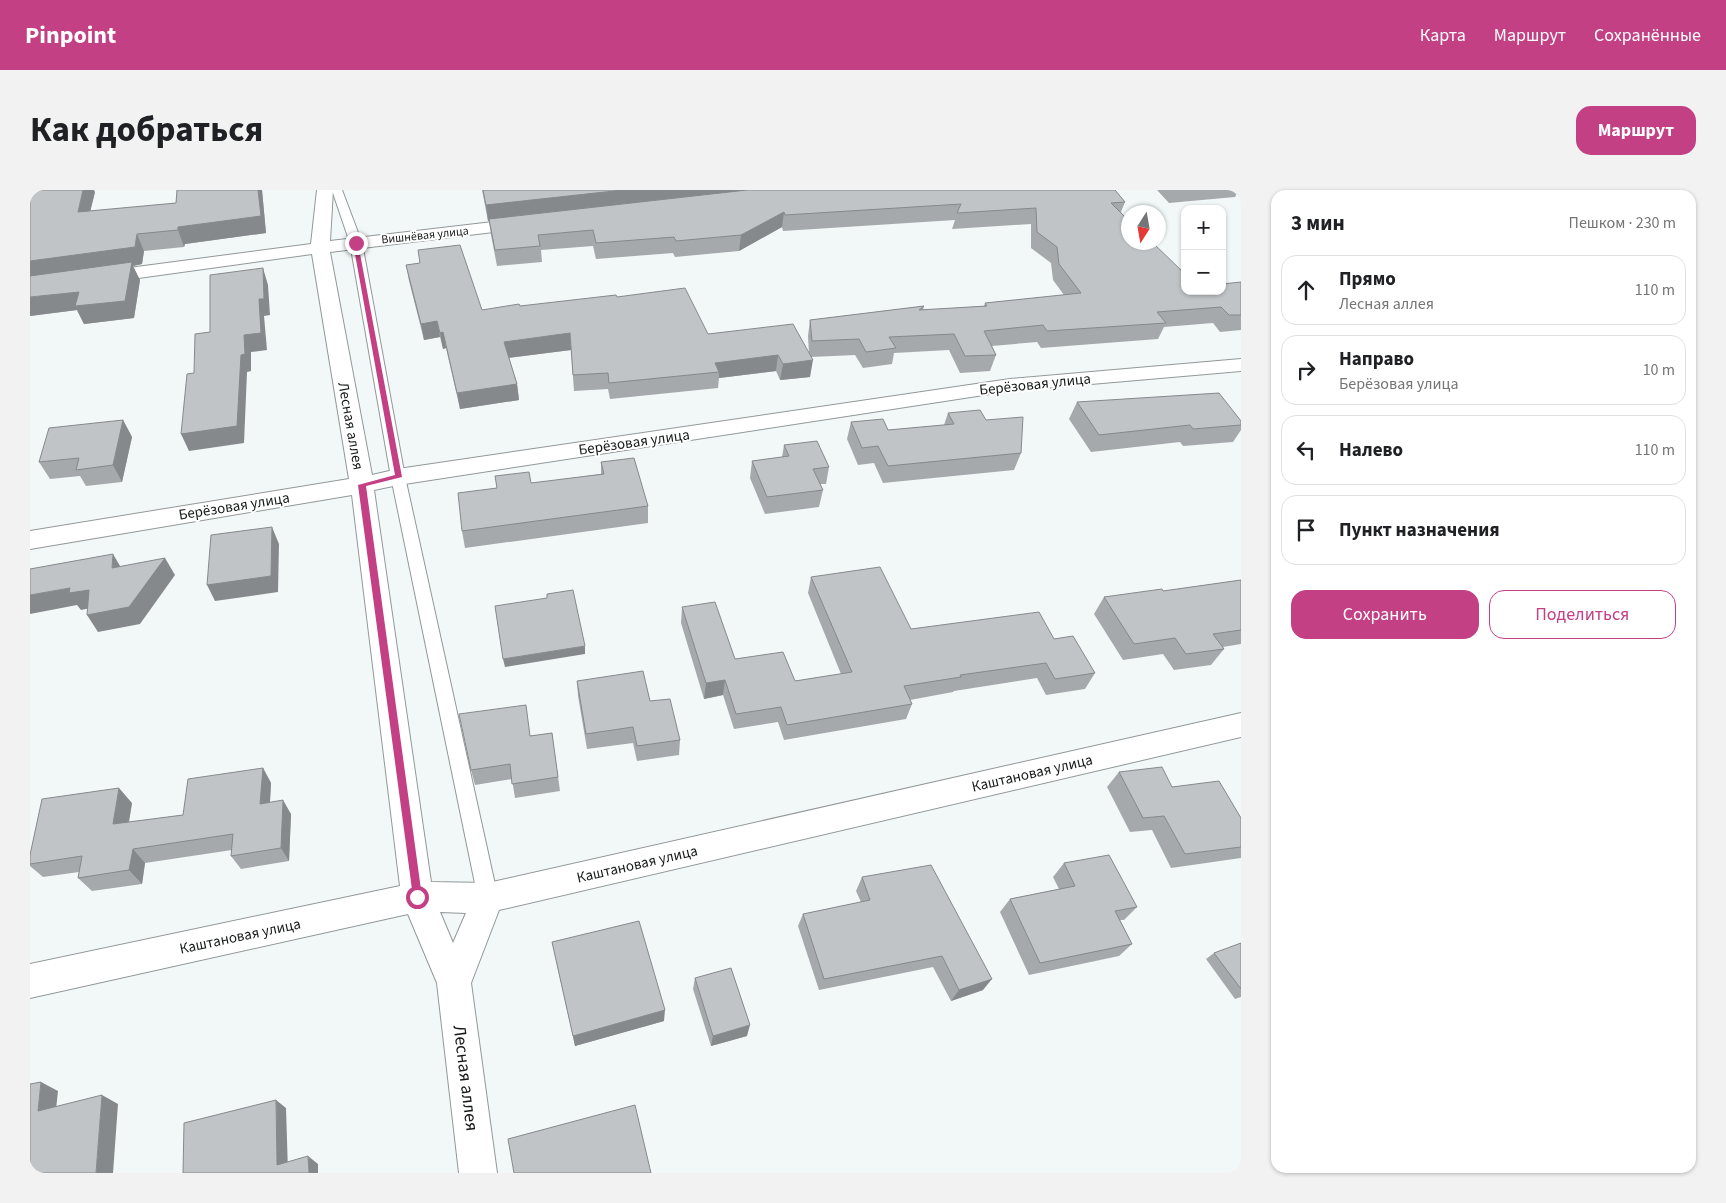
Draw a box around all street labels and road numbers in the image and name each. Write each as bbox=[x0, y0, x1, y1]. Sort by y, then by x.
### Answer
street label: Вишнёвая улица bbox=[381, 222, 470, 249]
street label: Берёзовая улица bbox=[978, 368, 1092, 401]
street label: Лесная аллея bbox=[332, 380, 369, 472]
street label: Берёзовая улица bbox=[577, 424, 691, 461]
street label: Берёзовая улица bbox=[177, 487, 291, 526]
street label: Каштановая улица bbox=[970, 749, 1095, 798]
street label: Каштановая улица bbox=[575, 840, 700, 889]
street label: Каштановая улица bbox=[178, 913, 303, 960]
street label: Лесная аллея bbox=[447, 1024, 484, 1133]

